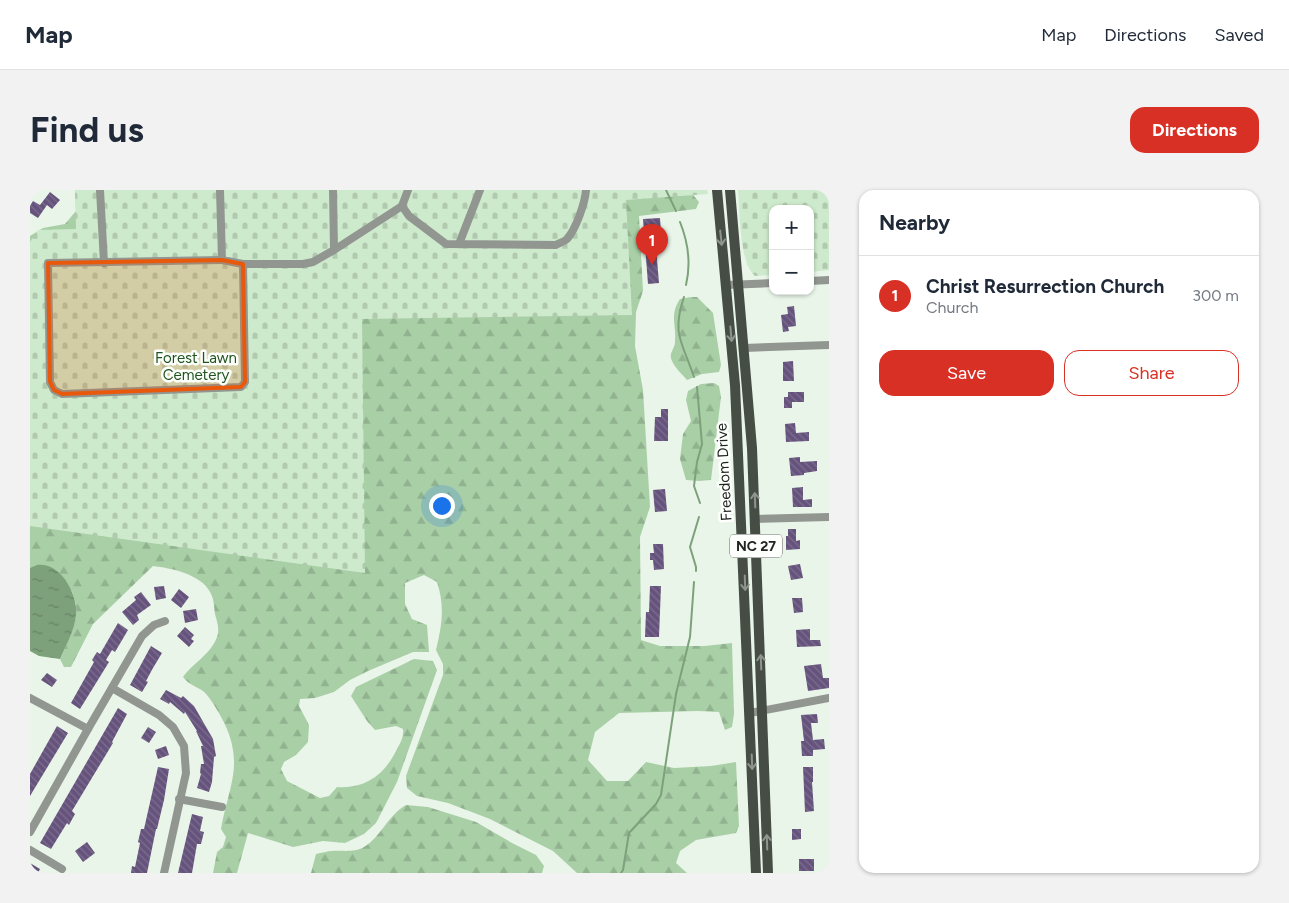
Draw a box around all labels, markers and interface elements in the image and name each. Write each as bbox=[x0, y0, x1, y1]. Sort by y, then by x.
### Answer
text: Map bbox=[25, 20, 73, 49]
text: Map bbox=[1041, 24, 1076, 46]
text: Directions bbox=[1104, 24, 1186, 46]
text: Saved bbox=[1214, 24, 1264, 46]
button: Directions bbox=[1130, 107, 1259, 153]
text: Find us bbox=[30, 109, 144, 151]
map controls bbox=[769, 205, 814, 295]
button: + bbox=[769, 205, 814, 250]
text: Nearby bbox=[879, 210, 950, 235]
pin: 1 bbox=[636, 224, 668, 265]
one-way arrow bbox=[716, 229, 726, 245]
button: − bbox=[769, 250, 814, 295]
text: Christ Resurrection Church bbox=[926, 275, 1164, 298]
text: 1 bbox=[892, 286, 898, 305]
text: 300 m bbox=[1192, 286, 1239, 305]
text: Church bbox=[926, 298, 978, 317]
one-way arrow bbox=[726, 325, 736, 341]
park label: Forest Lawn Cemetery bbox=[155, 349, 237, 384]
button: Save bbox=[879, 350, 1054, 396]
button: Share bbox=[1064, 350, 1239, 396]
street label: Freedom Drive bbox=[712, 423, 736, 521]
one-way arrow bbox=[750, 492, 759, 508]
your location bbox=[429, 493, 455, 519]
road number: NC 27 bbox=[730, 534, 782, 558]
one-way arrow bbox=[740, 575, 749, 591]
one-way arrow bbox=[756, 654, 765, 670]
one-way arrow bbox=[747, 754, 756, 770]
one-way arrow bbox=[763, 835, 772, 851]

